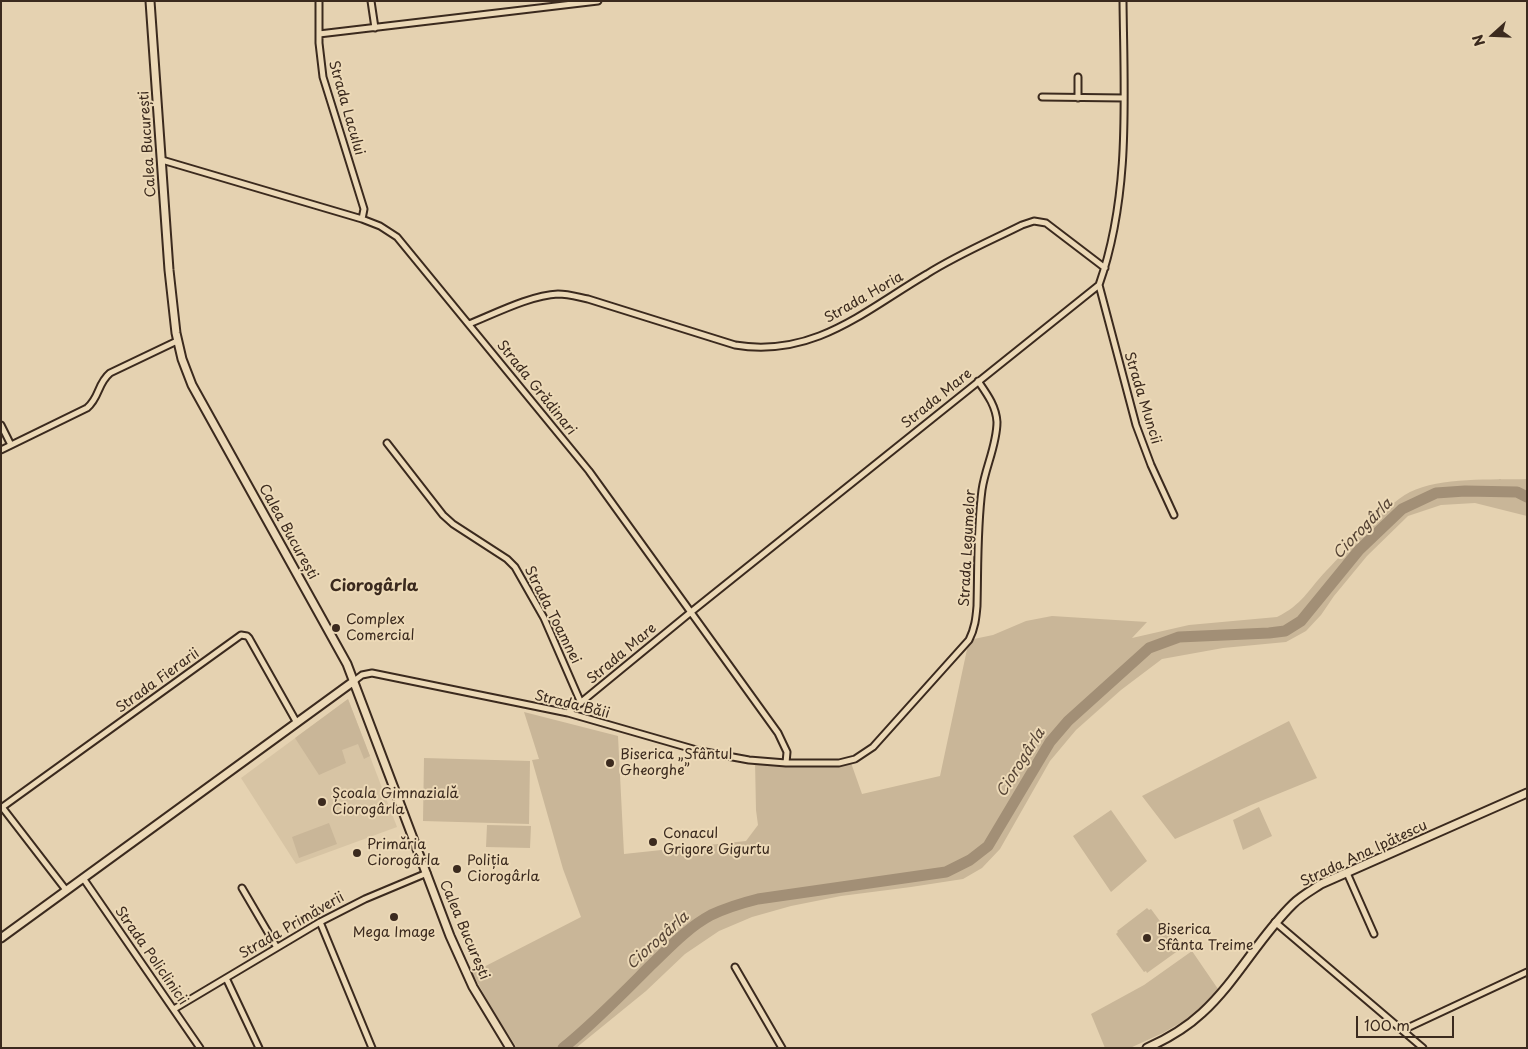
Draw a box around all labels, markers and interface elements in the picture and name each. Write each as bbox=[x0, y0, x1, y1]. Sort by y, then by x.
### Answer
north arrow bbox=[1468, 10, 1518, 60]
text: N bbox=[1467, 31, 1490, 49]
street label: Strada Lacului bbox=[324, 59, 368, 157]
street label: Calea București bbox=[136, 90, 160, 198]
street label: Strada Horia bbox=[822, 269, 906, 327]
street label: Strada Grădinari bbox=[493, 337, 579, 439]
street label: Strada Muncii bbox=[1120, 350, 1164, 446]
street label: Strada Mare bbox=[898, 366, 976, 432]
street label: Calea București bbox=[255, 481, 321, 583]
street label: Strada Legumelor bbox=[957, 489, 979, 607]
water label: Ciorogârla bbox=[1330, 495, 1396, 563]
street label: Strada Toamnei bbox=[520, 563, 584, 667]
district label: Ciorogârla bbox=[330, 577, 418, 597]
place label: Complex Comercial bbox=[346, 612, 415, 644]
street label: Strada Mare bbox=[584, 620, 660, 688]
marker: Complex Comercial bbox=[330, 622, 342, 634]
street label: Strada Fierarii bbox=[113, 645, 203, 717]
street label: Strada Băii bbox=[533, 688, 611, 722]
water label: Ciorogârla bbox=[993, 725, 1049, 801]
place label: Biserica „Sfântul Gheorghe” bbox=[620, 747, 732, 780]
marker: Biserica „Sfântul Gheorghe” bbox=[604, 757, 616, 769]
place label: Școala Gimnazială Ciorogârla bbox=[332, 786, 459, 819]
marker: Școala Gimnazială Ciorogârla bbox=[316, 796, 328, 808]
street label: Strada Ana Ipătescu bbox=[1298, 817, 1430, 891]
place label: Conacul Grigore Gigurtu bbox=[663, 826, 770, 859]
marker: Conacul Grigore Gigurtu bbox=[647, 836, 659, 848]
place label: Primăria Ciorogârla bbox=[367, 837, 439, 870]
marker: Primăria Ciorogârla bbox=[351, 847, 363, 859]
place label: Poliția Ciorogârla bbox=[467, 853, 539, 886]
marker: Poliția Ciorogârla bbox=[451, 863, 463, 875]
street label: Calea București bbox=[435, 878, 493, 982]
street label: Strada Primăverii bbox=[236, 889, 348, 963]
street label: Strada Policlinicii bbox=[111, 903, 191, 1009]
water label: Ciorogârla bbox=[623, 908, 693, 974]
marker: Mega Image bbox=[388, 911, 400, 923]
place label: Biserica Sfânta Treime bbox=[1157, 922, 1253, 954]
place label: Mega Image bbox=[353, 925, 435, 941]
marker: Biserica Sfânta Treime bbox=[1141, 932, 1153, 944]
scale bar bbox=[1358, 1006, 1456, 1038]
text: 100 m bbox=[1364, 1013, 1410, 1036]

